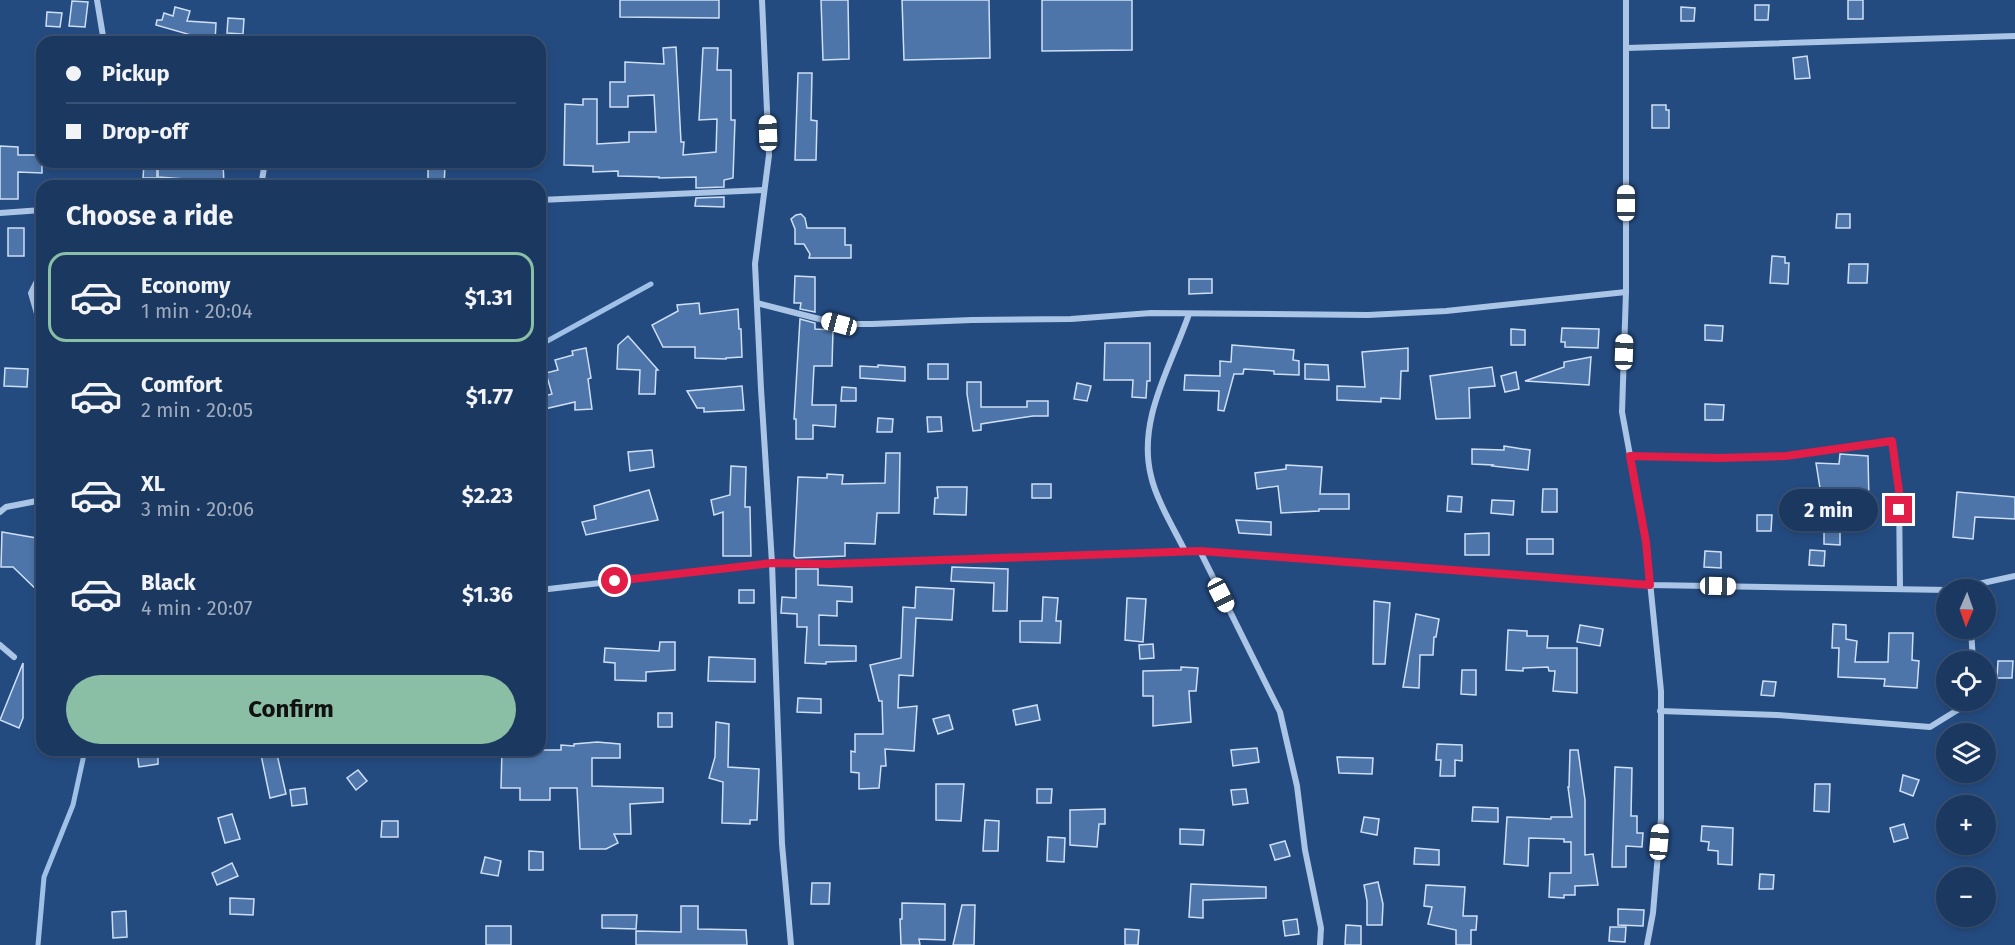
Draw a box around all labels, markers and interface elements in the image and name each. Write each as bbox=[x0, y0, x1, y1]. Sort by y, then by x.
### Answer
text: Pickup bbox=[102, 60, 170, 87]
car bbox=[758, 115, 778, 151]
text: Drop-off bbox=[102, 118, 188, 145]
car bbox=[1617, 185, 1635, 221]
text: Choose a ride bbox=[66, 200, 233, 232]
icon: car bbox=[69, 270, 123, 324]
text: Economy bbox=[141, 272, 230, 299]
text: $1.31 bbox=[465, 284, 513, 311]
text: 1 min · 20:04 bbox=[141, 299, 253, 323]
car bbox=[819, 311, 859, 337]
car bbox=[1614, 334, 1634, 370]
icon: car bbox=[69, 369, 123, 423]
text: Comfort bbox=[141, 371, 222, 398]
text: $1.77 bbox=[466, 383, 513, 410]
text: 2 min · 20:05 bbox=[141, 398, 253, 422]
icon: car bbox=[69, 468, 123, 522]
text: XL bbox=[141, 470, 165, 497]
text: $2.23 bbox=[462, 482, 513, 509]
callout: 2 min bbox=[1779, 489, 1878, 531]
route end bbox=[1885, 496, 1912, 523]
text: 3 min · 20:06 bbox=[141, 497, 254, 521]
text: 2 min bbox=[1804, 498, 1853, 522]
icon: car bbox=[69, 567, 123, 621]
route start bbox=[601, 567, 628, 594]
text: Black bbox=[141, 569, 196, 596]
car bbox=[1205, 575, 1237, 615]
car bbox=[1700, 577, 1736, 595]
north arrow bbox=[1936, 579, 1996, 639]
map controls bbox=[1936, 579, 1996, 927]
text: $1.36 bbox=[462, 581, 513, 608]
text: 4 min · 20:07 bbox=[141, 596, 252, 620]
button: locate bbox=[1936, 651, 1996, 711]
button: Confirm bbox=[66, 675, 516, 744]
button: layers bbox=[1936, 723, 1996, 783]
button: + bbox=[1936, 795, 1996, 855]
car bbox=[1648, 823, 1670, 861]
button: − bbox=[1936, 867, 1996, 927]

